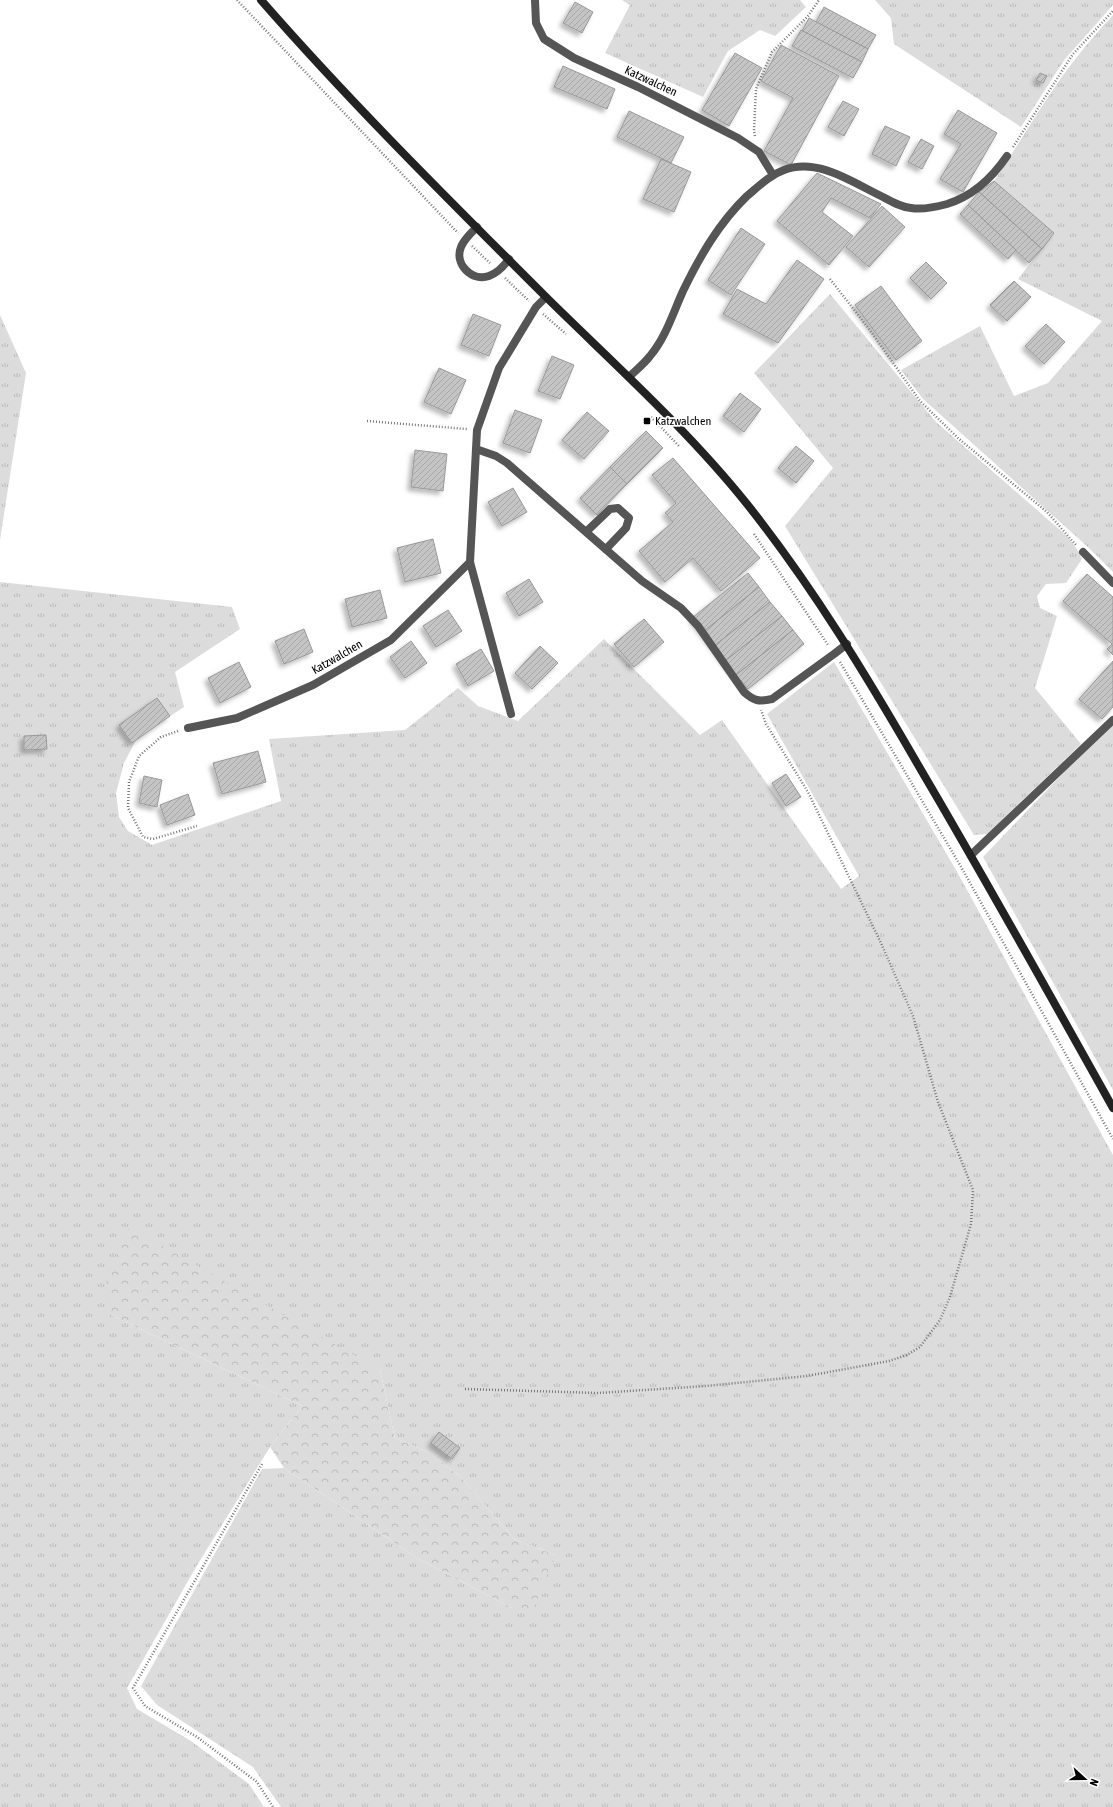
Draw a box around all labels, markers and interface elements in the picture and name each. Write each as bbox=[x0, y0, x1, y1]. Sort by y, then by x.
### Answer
street label: Katzwalchen bbox=[623, 63, 679, 99]
place label: Katzwalchen bbox=[655, 414, 711, 428]
marker: Katzwalchen bbox=[642, 416, 652, 426]
street label: Katzwalchen bbox=[309, 637, 365, 677]
north arrow bbox=[1065, 1759, 1105, 1799]
text: N bbox=[1088, 1777, 1101, 1788]

